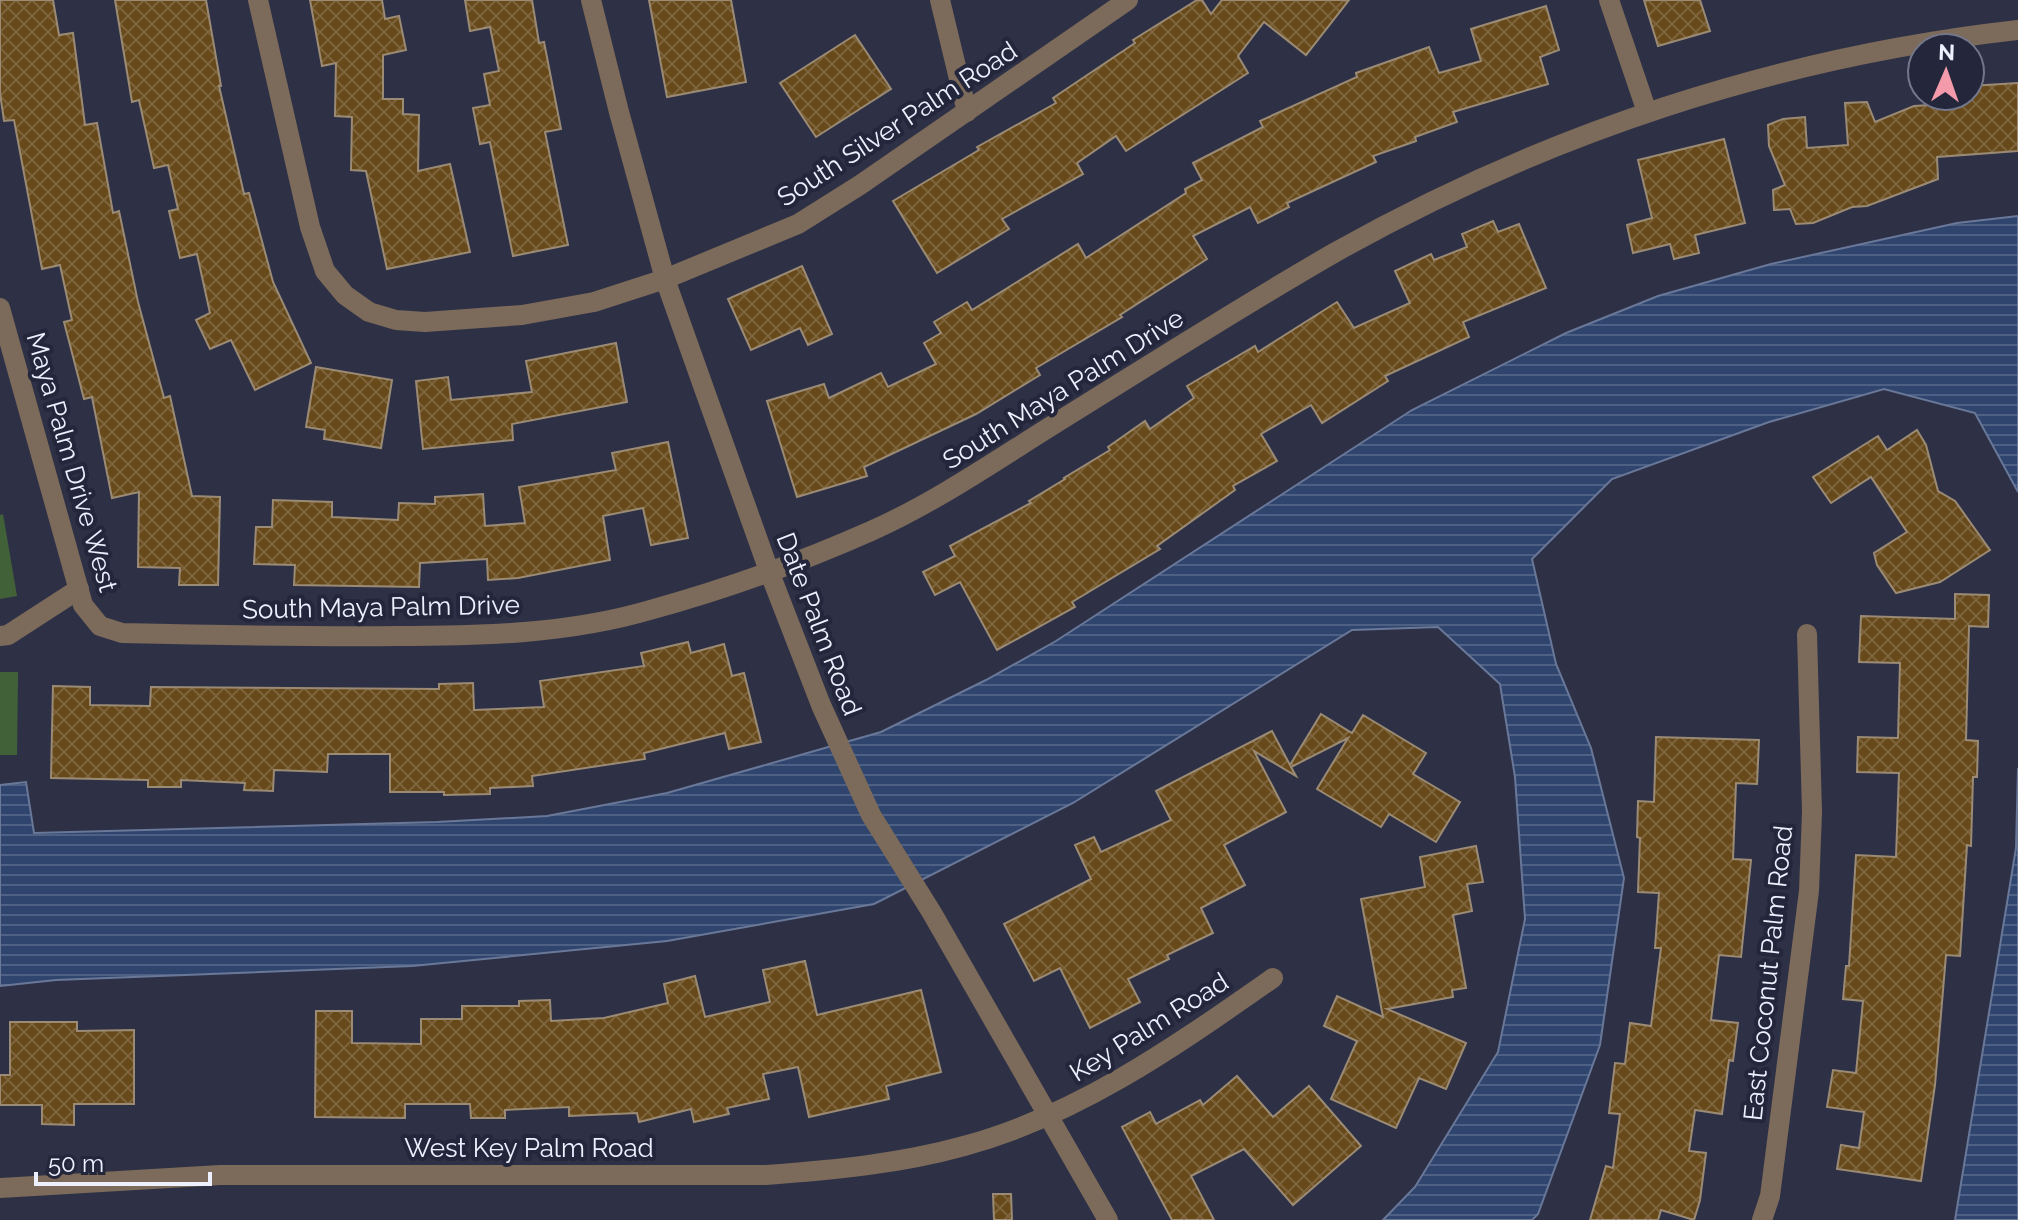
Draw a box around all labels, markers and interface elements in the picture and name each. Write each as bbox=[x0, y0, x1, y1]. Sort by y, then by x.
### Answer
north arrow bbox=[1906, 32, 1986, 112]
street label: South Silver Palm Road bbox=[772, 35, 1022, 213]
text: N bbox=[1938, 39, 1956, 65]
street label: South Maya Palm Drive bbox=[937, 303, 1189, 475]
street label: Maya Palm Drive West bbox=[21, 329, 124, 595]
street label: Date Palm Road bbox=[770, 528, 868, 720]
street label: South Maya Palm Drive bbox=[242, 590, 520, 624]
street label: East Coconut Palm Road bbox=[1738, 824, 1798, 1122]
street label: Key Palm Road bbox=[1064, 966, 1234, 1088]
street label: West Key Palm Road bbox=[404, 1133, 654, 1163]
scale bar bbox=[36, 1136, 210, 1186]
text: 50 m bbox=[48, 1149, 104, 1178]

